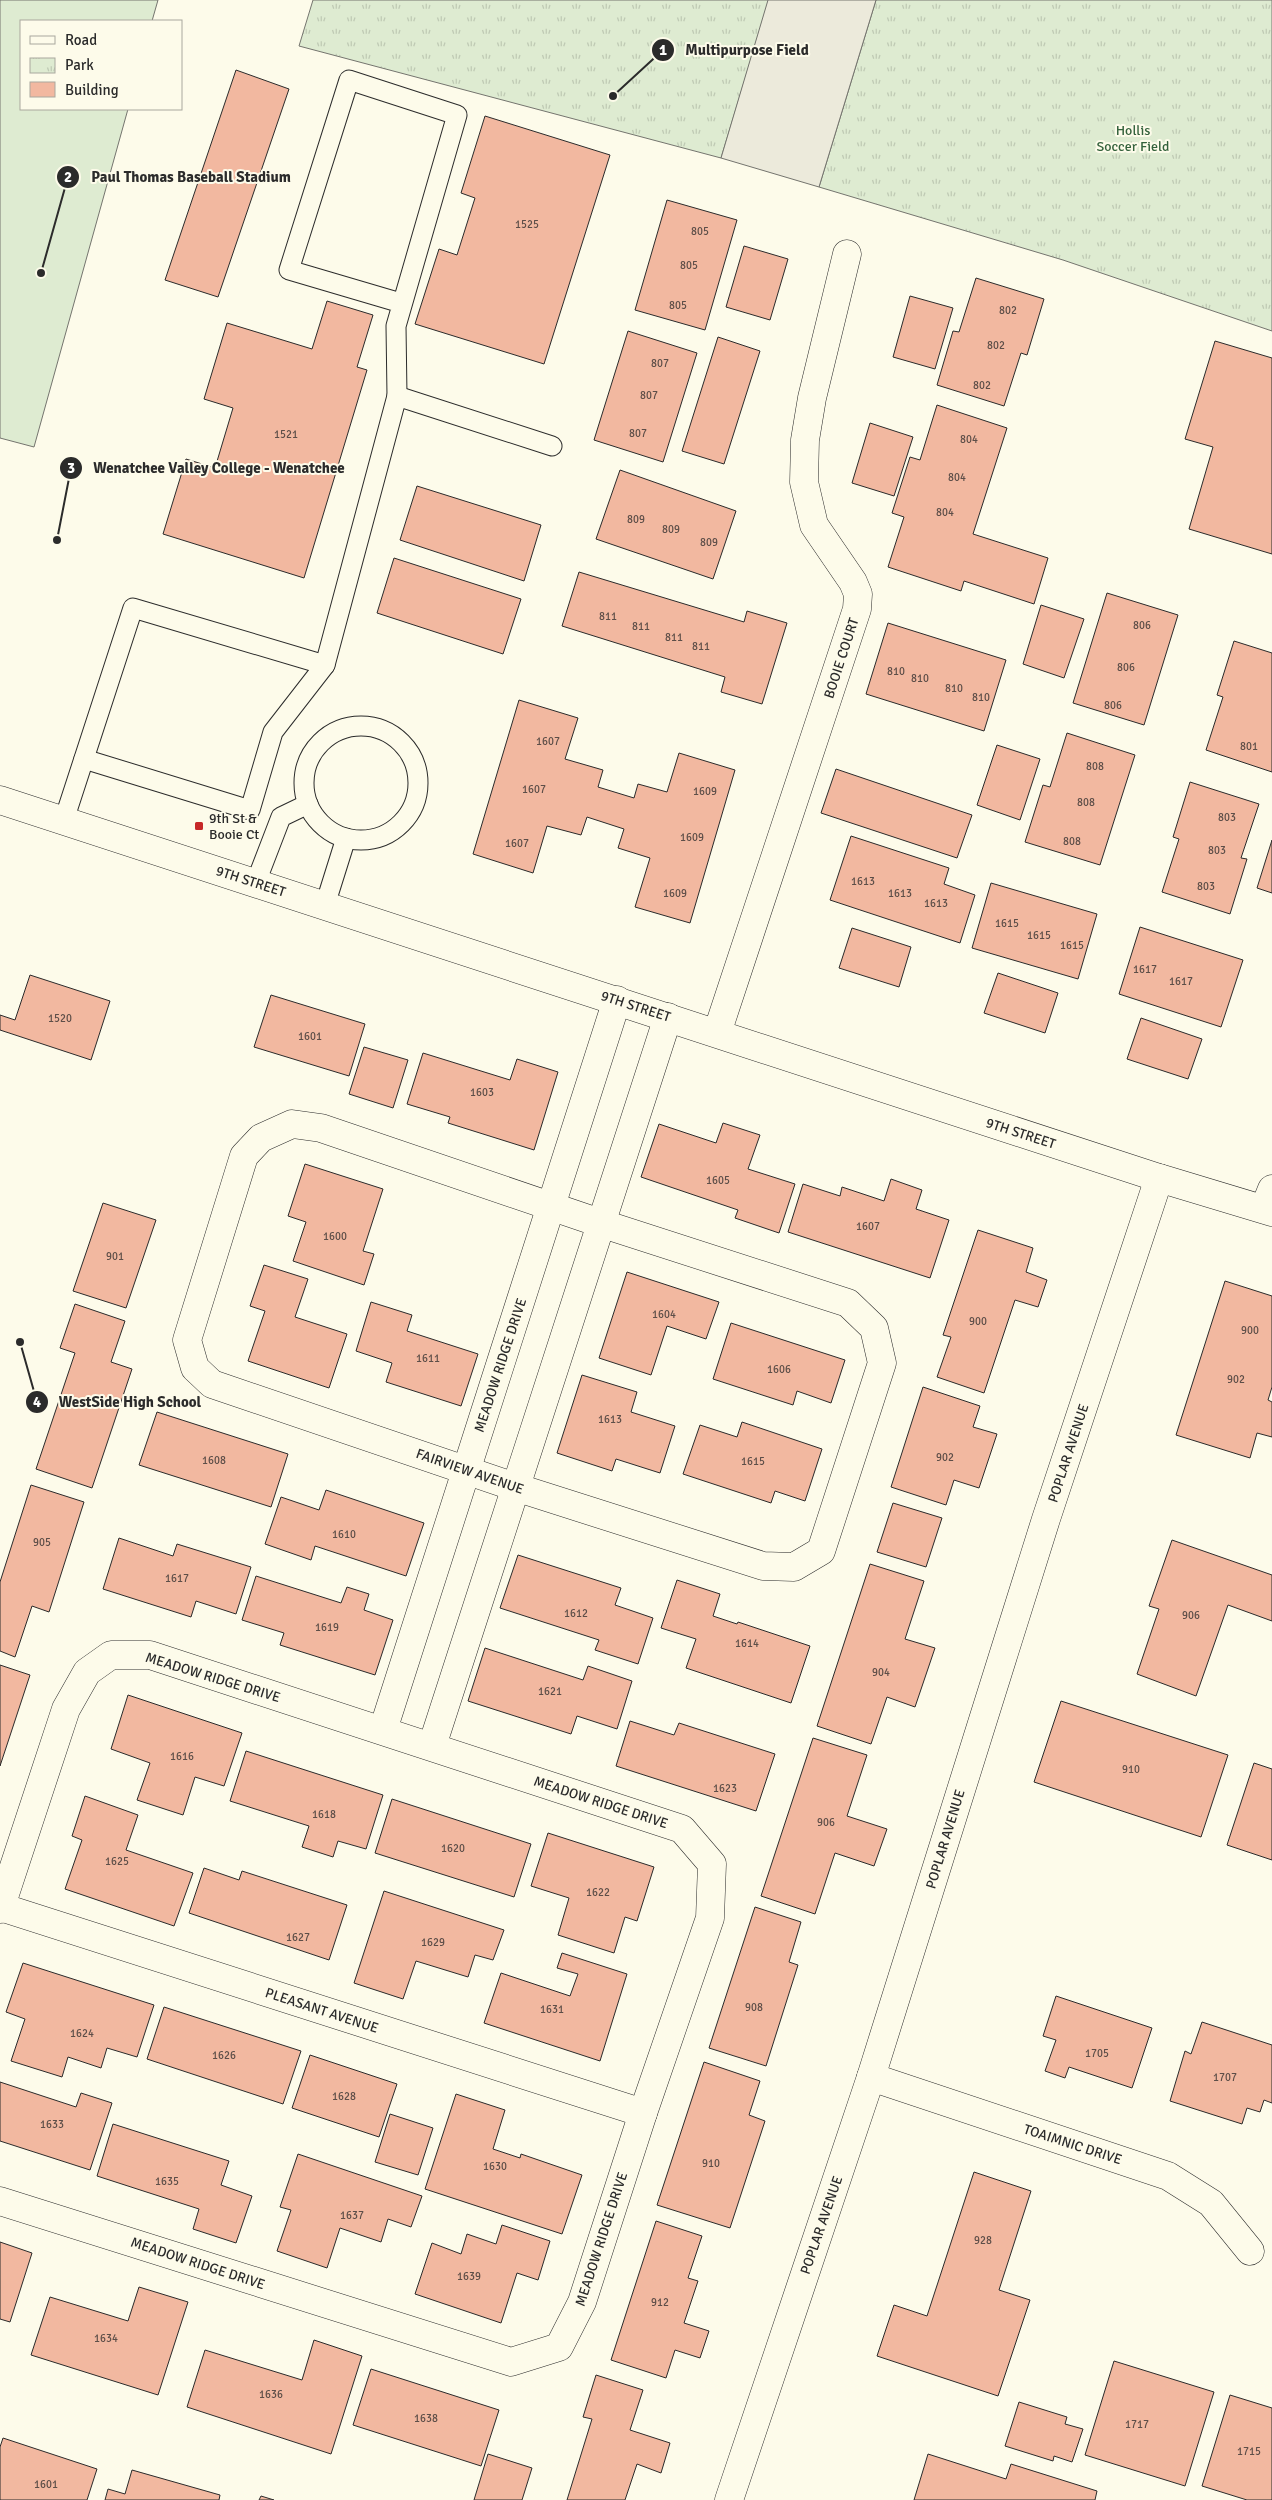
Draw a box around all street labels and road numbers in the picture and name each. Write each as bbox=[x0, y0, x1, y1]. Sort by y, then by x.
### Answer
street label: BOOIE COURT bbox=[820, 615, 863, 701]
street label: 9TH STREET bbox=[214, 862, 288, 901]
street label: 9TH STREET bbox=[599, 987, 673, 1026]
street label: 9TH STREET bbox=[984, 1114, 1058, 1153]
street label: MEADOW RIDGE DRIVE bbox=[471, 1296, 530, 1434]
street label: POPLAR AVENUE bbox=[1044, 1402, 1092, 1505]
street label: FAIRVIEW AVENUE bbox=[414, 1445, 526, 1498]
street label: MEADOW RIDGE DRIVE bbox=[143, 1649, 282, 1706]
street label: MEADOW RIDGE DRIVE bbox=[532, 1773, 670, 1832]
street label: POPLAR AVENUE bbox=[922, 1787, 969, 1891]
street label: PLEASANT AVENUE bbox=[263, 1984, 381, 2037]
street label: TOAIMNIC DRIVE bbox=[1022, 2121, 1124, 2168]
street label: MEADOW RIDGE DRIVE bbox=[572, 2170, 631, 2308]
street label: POPLAR AVENUE bbox=[797, 2174, 846, 2277]
street label: MEADOW RIDGE DRIVE bbox=[129, 2234, 267, 2293]

